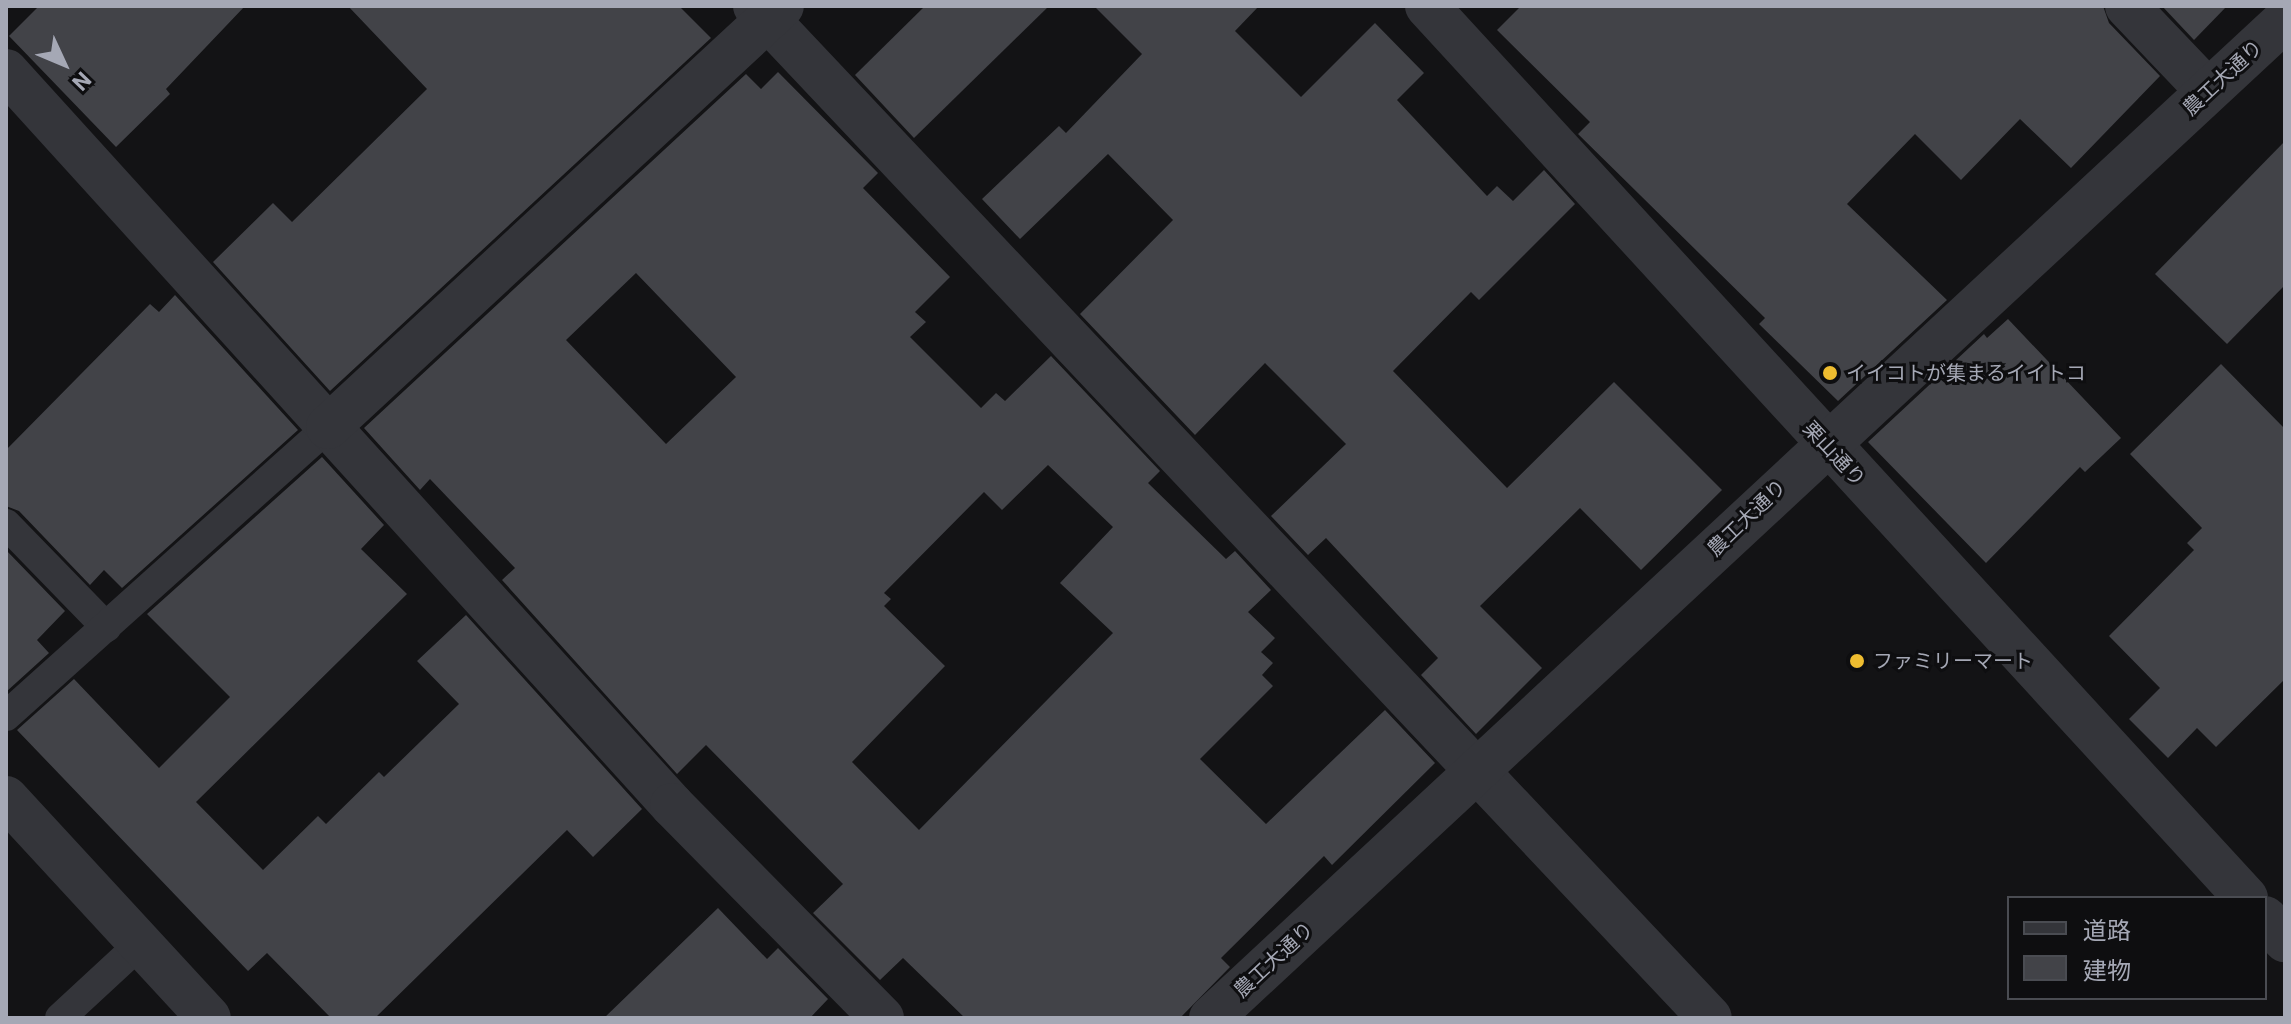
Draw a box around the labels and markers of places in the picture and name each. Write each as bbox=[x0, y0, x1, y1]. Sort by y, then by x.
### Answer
place label: イイコトが集まるイイトコ bbox=[1846, 361, 2086, 385]
marker: イイコトが集まるイイトコ bbox=[1821, 364, 1839, 382]
place label: ファミリーマート bbox=[1873, 649, 2033, 673]
marker: ファミリーマート bbox=[1848, 652, 1866, 670]

